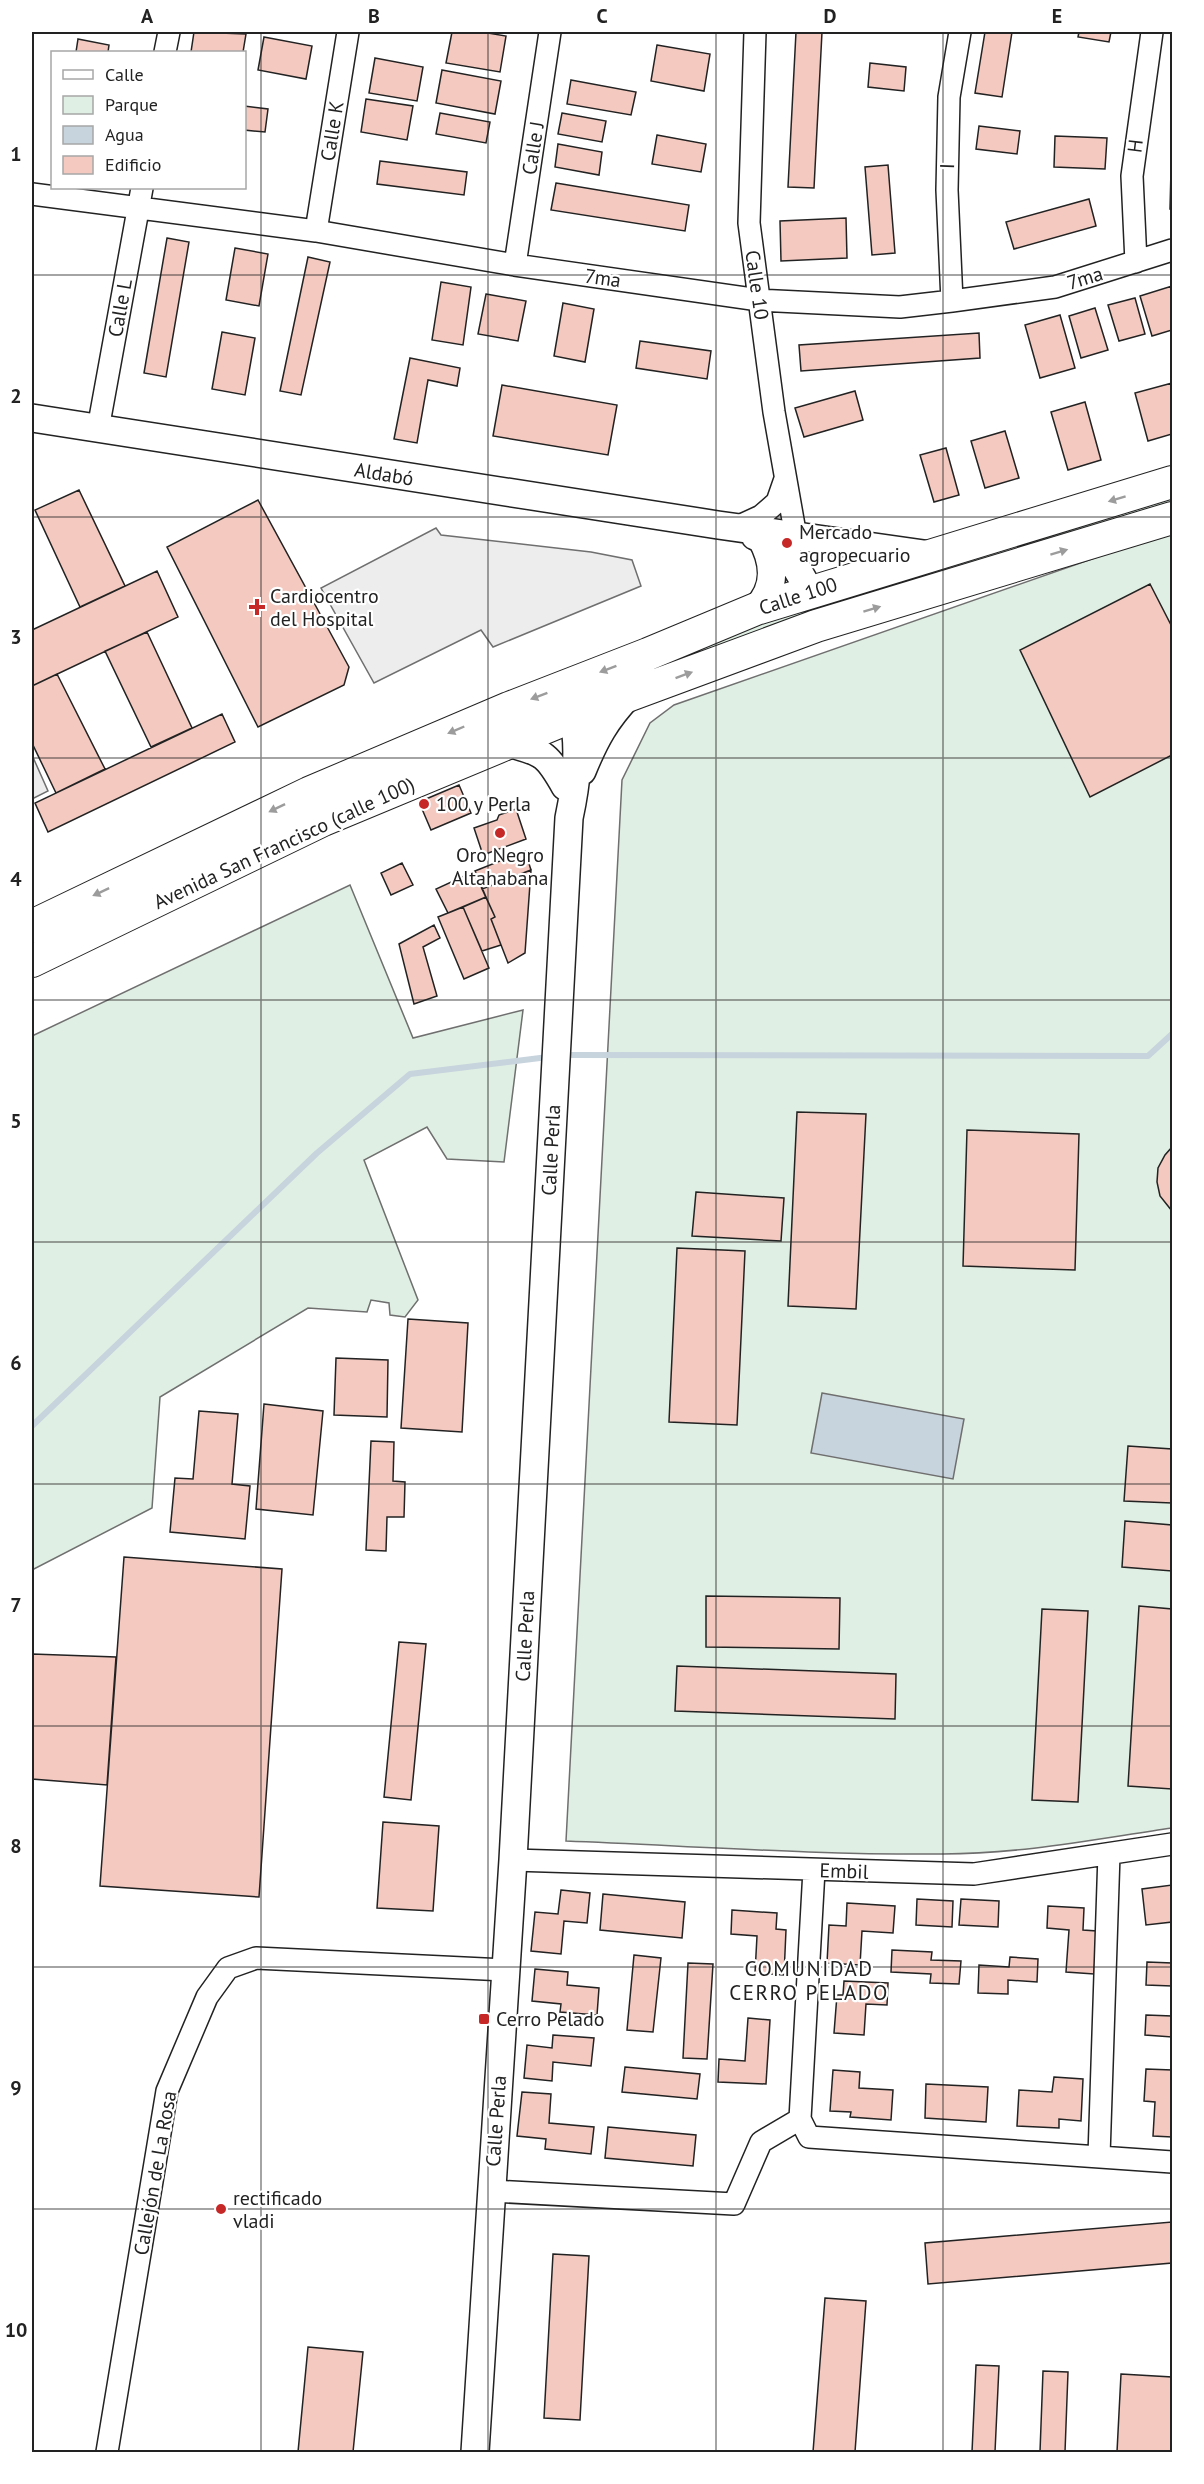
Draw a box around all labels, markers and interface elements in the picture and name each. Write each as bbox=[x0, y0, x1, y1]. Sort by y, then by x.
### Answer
text: A bbox=[141, 3, 154, 29]
text: B bbox=[368, 3, 380, 29]
text: C bbox=[596, 3, 608, 29]
text: D bbox=[824, 3, 837, 29]
text: E bbox=[1052, 3, 1062, 29]
legend bbox=[51, 51, 246, 189]
text: Calle bbox=[105, 63, 144, 86]
text: Parque bbox=[105, 93, 158, 116]
street label: Calle K bbox=[314, 99, 350, 163]
street label: Calle J bbox=[516, 119, 550, 177]
text: Agua bbox=[105, 123, 144, 146]
street label: H bbox=[1121, 138, 1149, 154]
text: 1 bbox=[10, 141, 22, 167]
text: Edificio bbox=[105, 153, 161, 176]
street label: I bbox=[934, 163, 960, 169]
street label: Calle 10 bbox=[739, 249, 775, 322]
street label: 7ma bbox=[1064, 260, 1106, 296]
street label: 7ma bbox=[583, 263, 623, 293]
street label: Calle L bbox=[102, 277, 138, 339]
text: 2 bbox=[10, 383, 22, 409]
street label: Aldabó bbox=[352, 456, 416, 492]
one-way arrow bbox=[1108, 495, 1126, 504]
place label: Mercado agropecuario bbox=[799, 519, 911, 568]
marker: Mercado agropecuario bbox=[780, 536, 794, 550]
one-way arrow bbox=[1050, 547, 1068, 556]
street label: Calle 100 bbox=[756, 571, 841, 621]
place label: Cardiocentro del Hospital bbox=[270, 583, 379, 632]
marker: Cardiocentro del Hospital bbox=[248, 598, 266, 616]
one-way arrow bbox=[863, 604, 881, 613]
text: 3 bbox=[10, 624, 22, 650]
one-way arrow bbox=[599, 665, 617, 675]
one-way arrow bbox=[675, 669, 693, 679]
one-way arrow bbox=[529, 692, 547, 702]
one-way arrow bbox=[447, 726, 464, 735]
street label: Avenida San Francisco (calle 100) bbox=[149, 771, 419, 915]
place label: 100 y Perla bbox=[436, 791, 531, 817]
marker: 100 y Perla bbox=[417, 797, 431, 811]
one-way arrow bbox=[268, 804, 285, 813]
marker: Oro Negro Altahabana bbox=[493, 826, 507, 840]
place label: Oro Negro Altahabana bbox=[452, 842, 548, 891]
text: 4 bbox=[10, 866, 22, 892]
one-way arrow bbox=[92, 888, 109, 897]
street label: Calle Perla bbox=[536, 1104, 566, 1196]
text: 5 bbox=[10, 1108, 22, 1134]
text: 6 bbox=[10, 1350, 22, 1376]
street label: Calle Perla bbox=[510, 1590, 540, 1682]
text: 7 bbox=[10, 1592, 22, 1618]
text: 8 bbox=[10, 1833, 22, 1859]
street label: Embil bbox=[819, 1857, 869, 1885]
district label: COMUNIDAD CERRO PELADO bbox=[729, 1955, 889, 2006]
place label: Cerro Pelado bbox=[496, 2006, 604, 2032]
marker: Cerro Pelado bbox=[477, 2012, 491, 2026]
text: 9 bbox=[10, 2075, 22, 2101]
street label: Calle Perla bbox=[480, 2075, 512, 2167]
street label: Callejón de La Rosa bbox=[128, 2089, 182, 2257]
place label: rectificado vladi bbox=[233, 2185, 322, 2234]
marker: rectificado vladi bbox=[214, 2202, 228, 2216]
text: 10 bbox=[5, 2317, 27, 2343]

